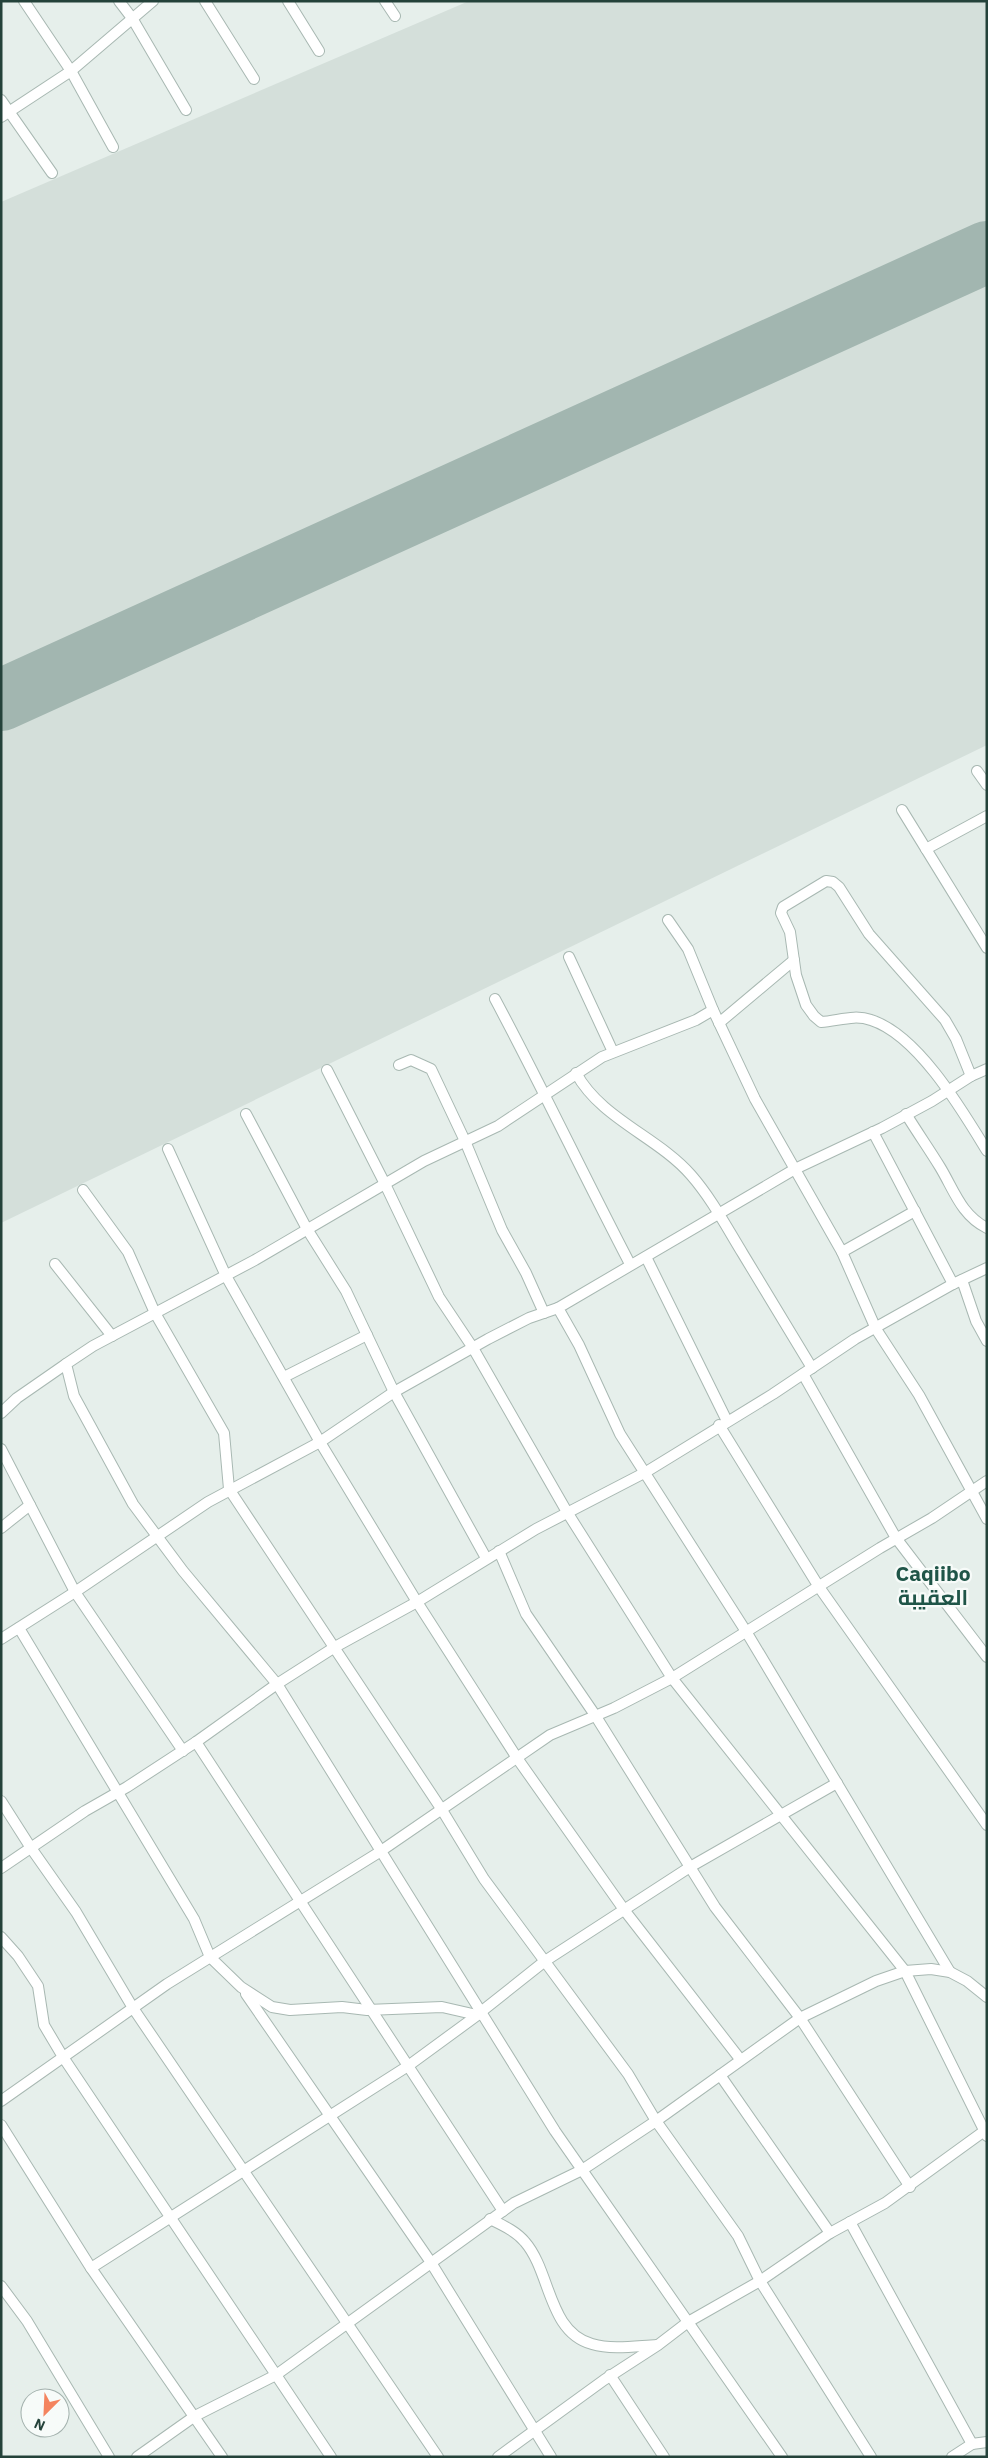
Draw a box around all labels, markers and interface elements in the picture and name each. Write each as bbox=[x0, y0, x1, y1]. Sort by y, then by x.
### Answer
district label: Caqiibo العقيبة bbox=[895, 1559, 971, 1611]
north arrow bbox=[20, 2388, 70, 2438]
text: N bbox=[31, 2415, 48, 2435]

